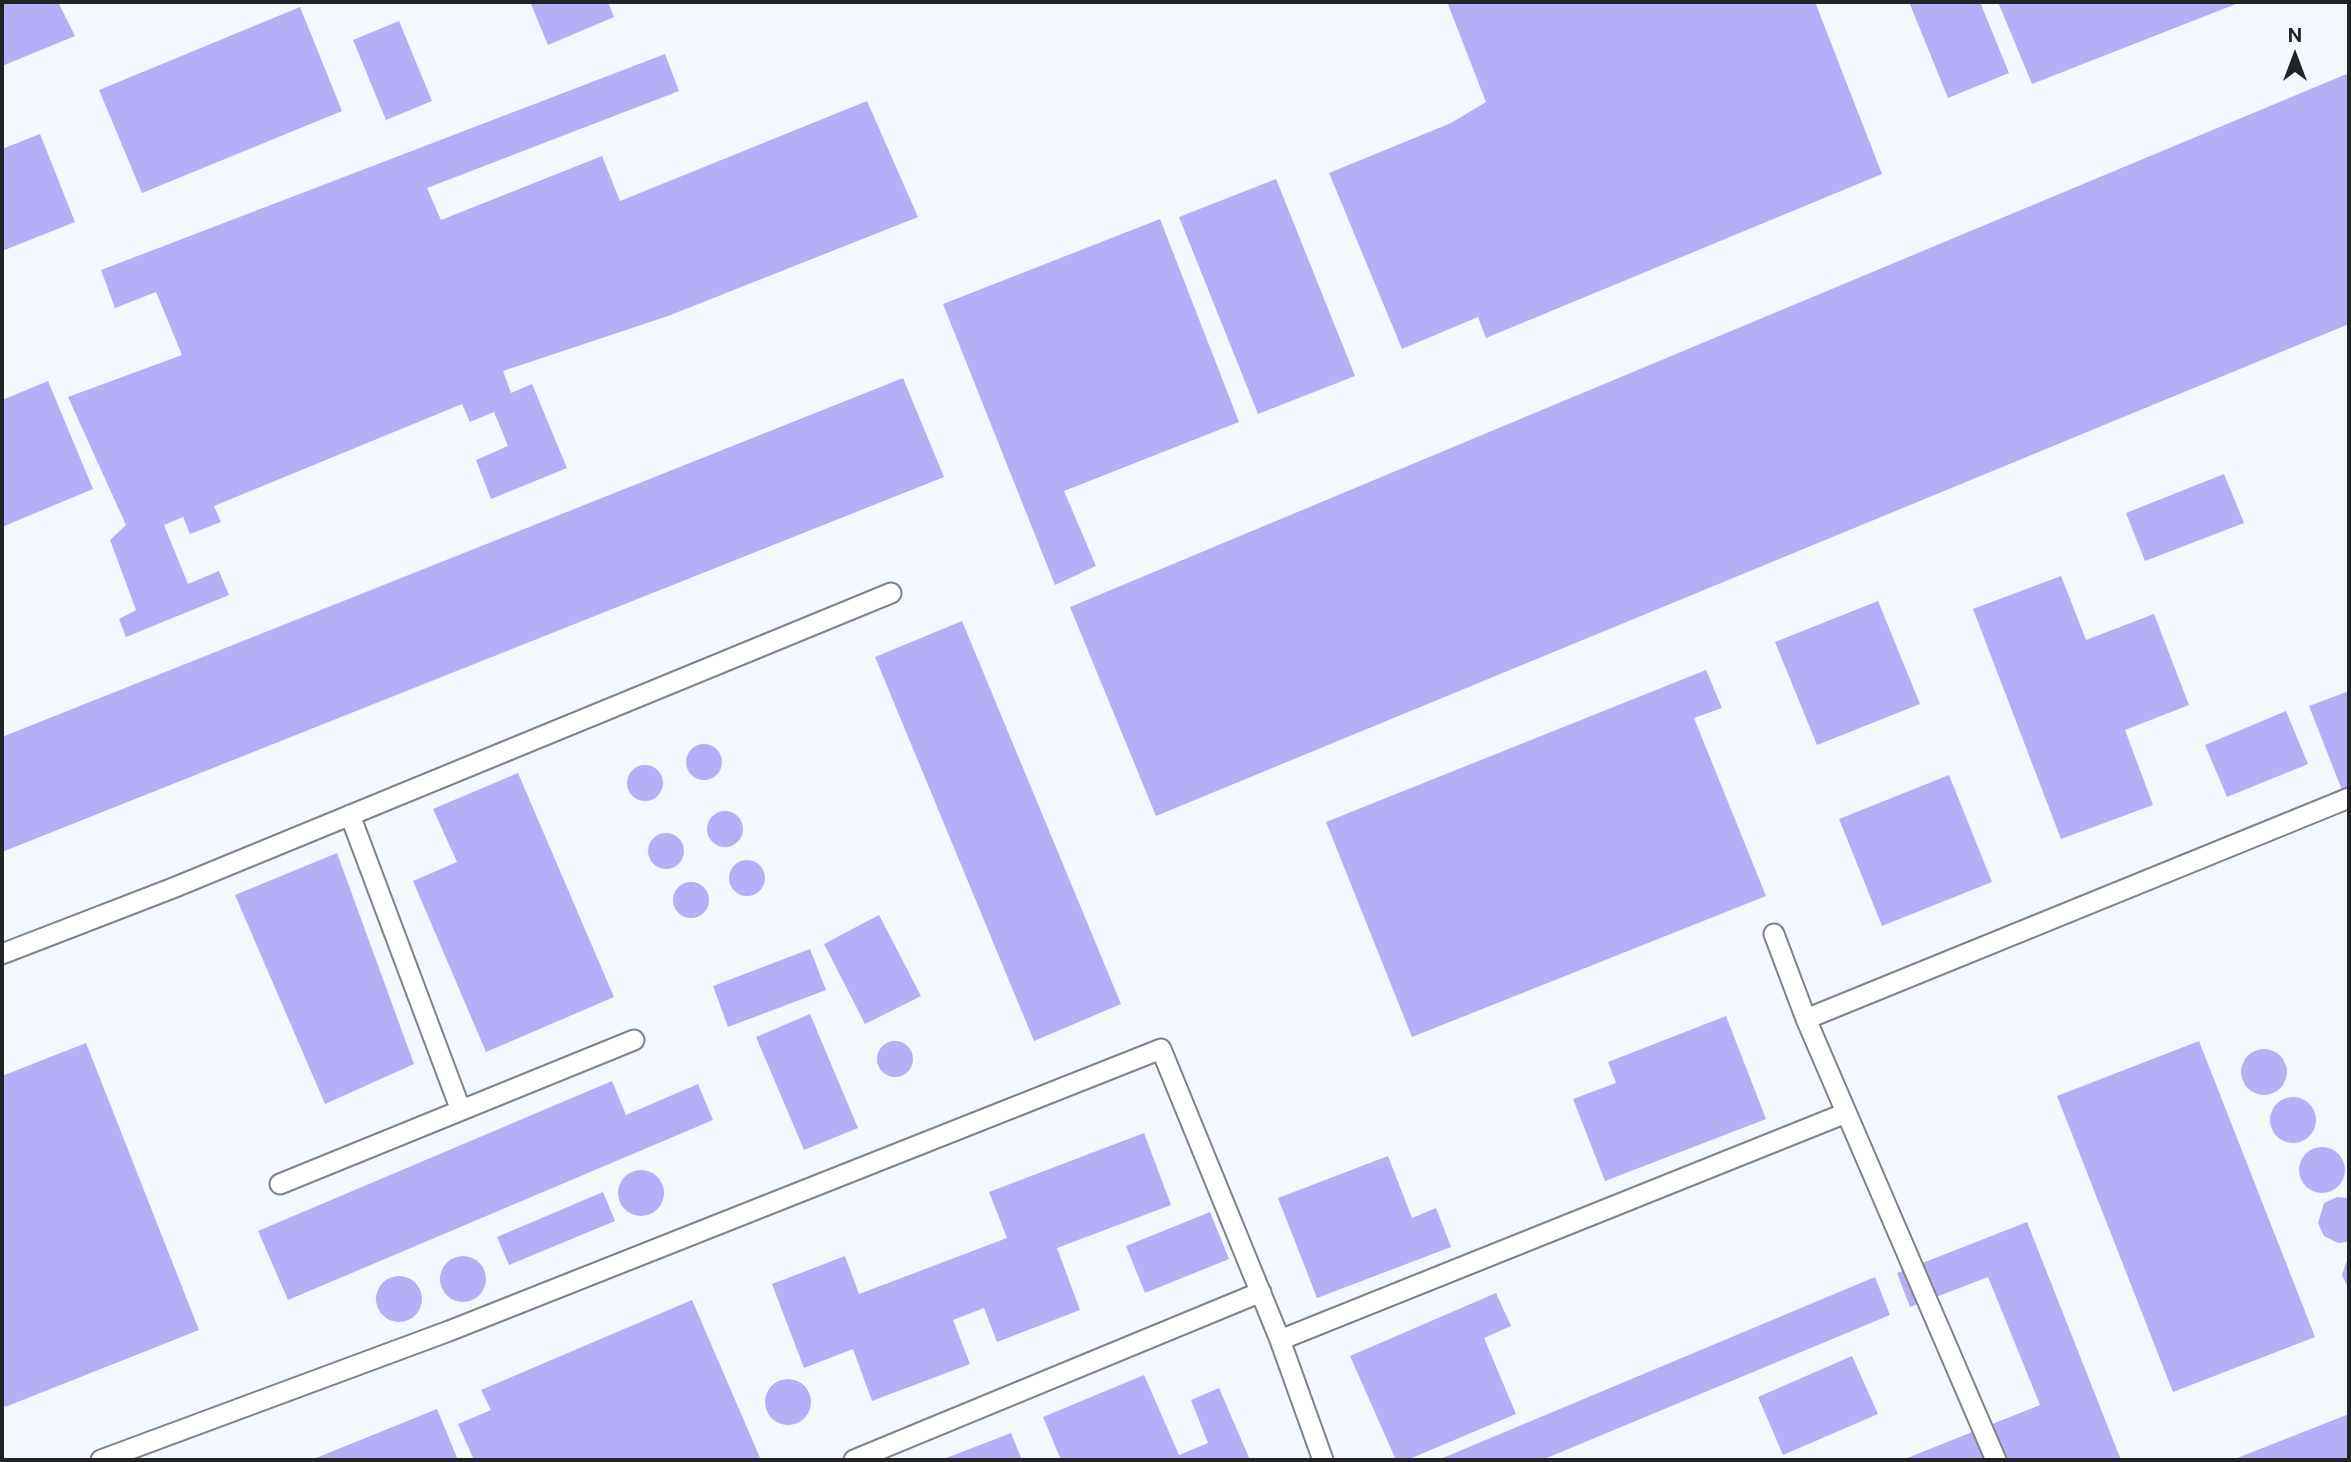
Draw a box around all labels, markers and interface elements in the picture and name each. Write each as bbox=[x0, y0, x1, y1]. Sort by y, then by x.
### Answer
north arrow bbox=[2260, 21, 2330, 91]
text: N bbox=[2288, 24, 2302, 46]

